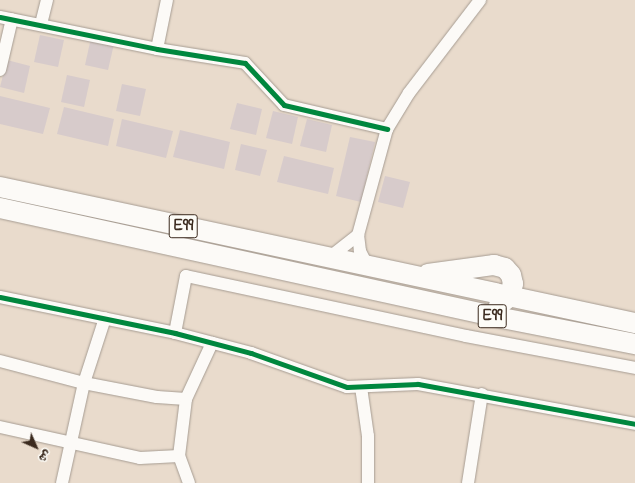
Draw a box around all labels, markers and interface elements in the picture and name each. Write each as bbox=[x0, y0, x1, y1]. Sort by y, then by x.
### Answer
road number: E99 bbox=[168, 211, 198, 241]
road number: E99 bbox=[477, 301, 507, 331]
north arrow bbox=[16, 427, 56, 467]
text: ش bbox=[35, 446, 54, 465]

